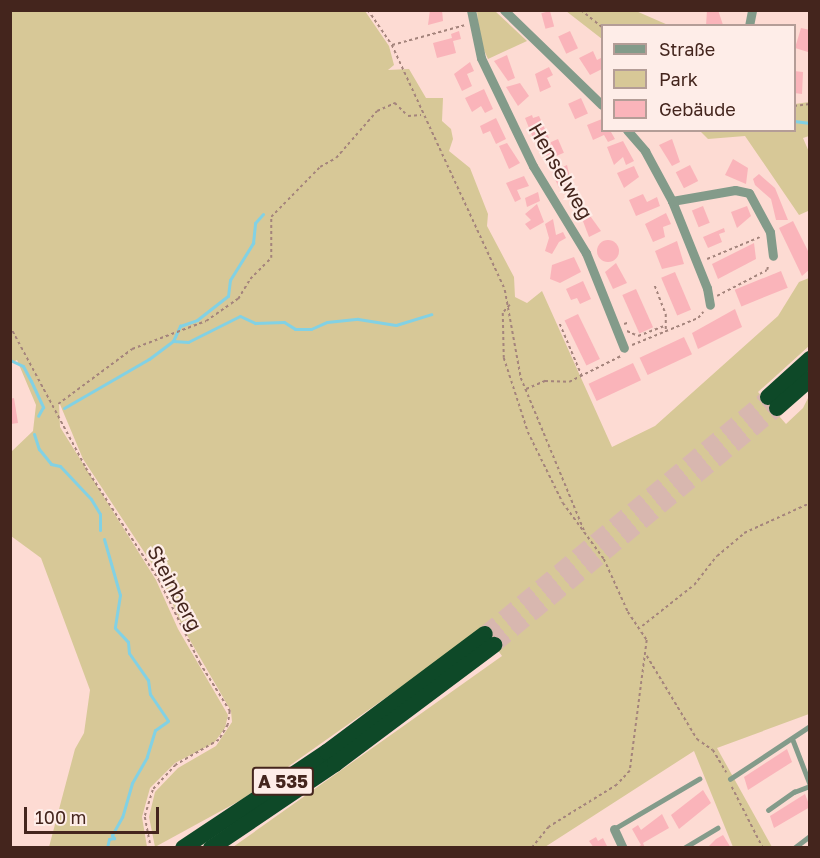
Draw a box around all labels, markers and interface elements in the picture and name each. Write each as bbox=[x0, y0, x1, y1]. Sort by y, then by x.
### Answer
legend bbox=[601, 24, 796, 132]
text: Straße bbox=[659, 38, 715, 60]
text: Park bbox=[659, 68, 698, 90]
text: Gebäude bbox=[659, 98, 736, 120]
street label: Henselweg bbox=[524, 118, 598, 224]
street label: Steinberg bbox=[142, 541, 208, 635]
road number: A 535 bbox=[252, 766, 314, 796]
scale bar bbox=[27, 795, 162, 833]
text: 100 m bbox=[35, 806, 86, 828]

